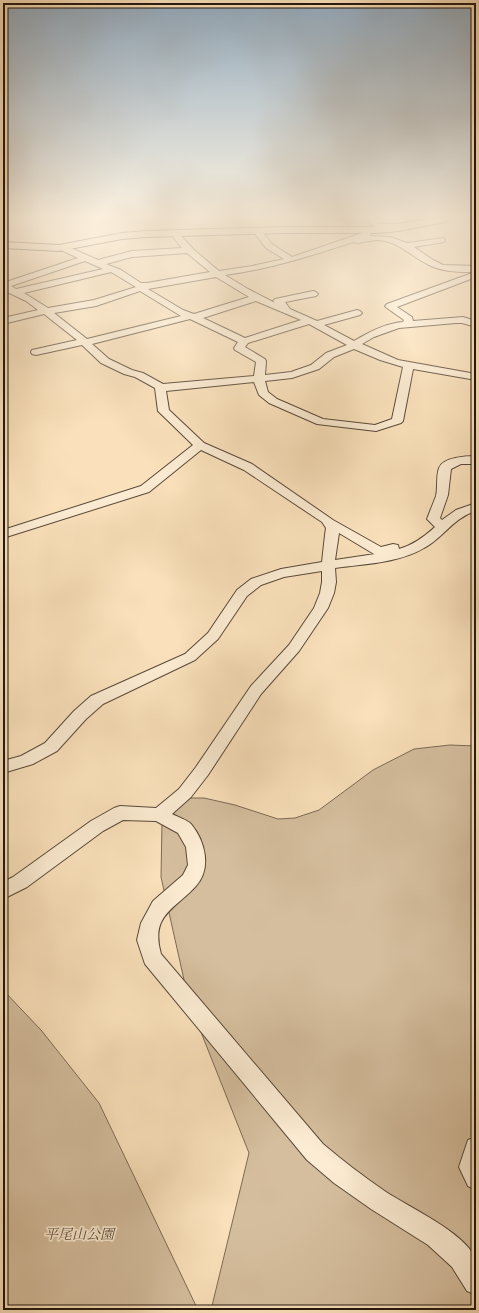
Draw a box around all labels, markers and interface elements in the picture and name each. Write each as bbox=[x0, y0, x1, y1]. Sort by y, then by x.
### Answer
park label: 平尾山公園 bbox=[44, 1226, 116, 1243]

